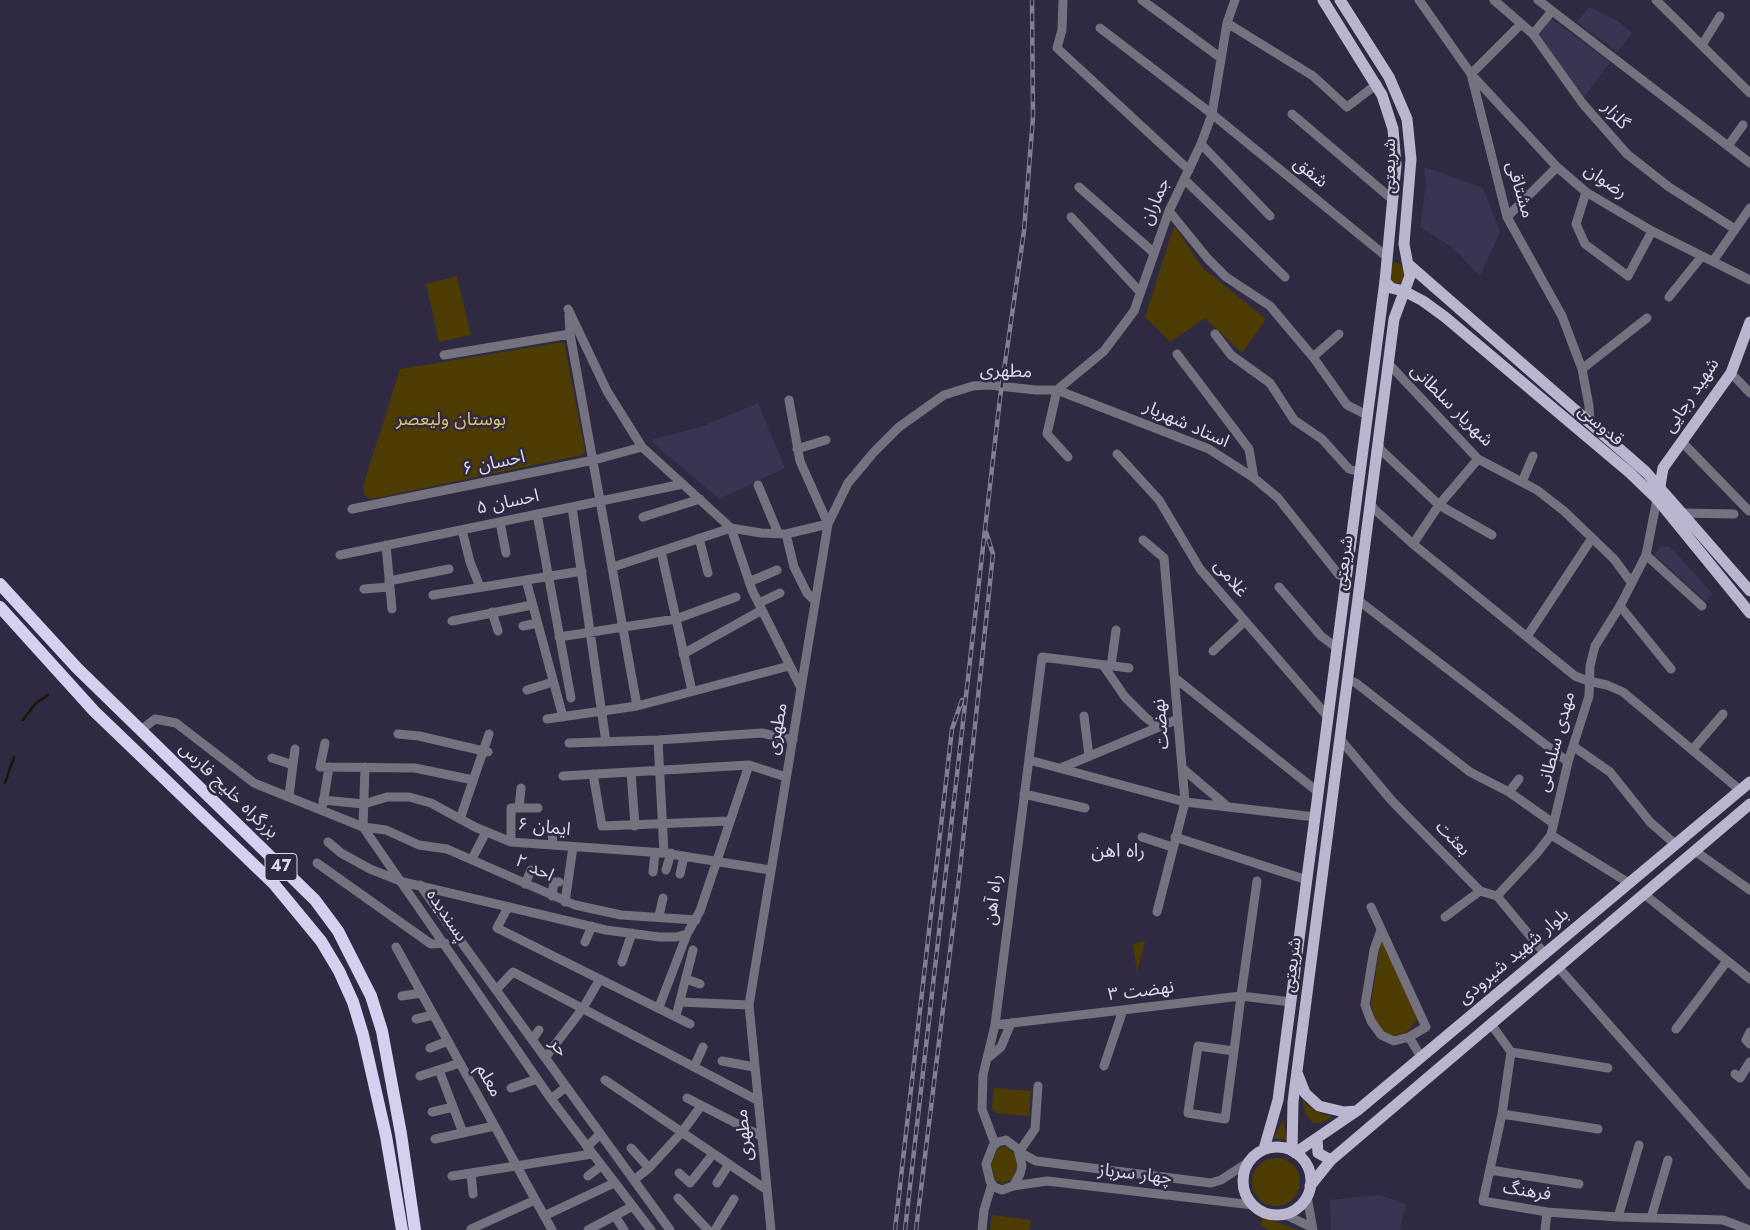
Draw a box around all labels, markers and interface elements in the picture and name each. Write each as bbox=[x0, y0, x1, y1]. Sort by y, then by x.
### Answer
street label: گلزار bbox=[1597, 97, 1633, 135]
street label: شریعتی bbox=[1380, 138, 1402, 194]
street label: شفق bbox=[1289, 153, 1331, 193]
street label: مشتاقی bbox=[1500, 159, 1538, 221]
street label: رضوان bbox=[1579, 160, 1631, 204]
street label: جماران bbox=[1136, 175, 1176, 229]
street label: شهید رجایی bbox=[1659, 355, 1725, 437]
street label: مطهری bbox=[980, 360, 1032, 384]
street label: شهریار سلطانی bbox=[1405, 360, 1497, 452]
street label: استاد شهریار bbox=[1140, 397, 1232, 453]
street label: قدوسی bbox=[1573, 401, 1627, 451]
park label: بوستان ولیعصر bbox=[396, 410, 506, 432]
street label: احسان ۶ bbox=[461, 447, 527, 481]
street label: احسان ۵ bbox=[475, 486, 541, 520]
street label: شریعتی bbox=[1331, 534, 1359, 592]
street label: غلامی bbox=[1208, 556, 1252, 602]
street label: مهدی سلطانی bbox=[1533, 690, 1581, 794]
street label: نهضت bbox=[1149, 698, 1175, 750]
street label: مطهری bbox=[763, 701, 793, 757]
street label: بزرگراه خلیج فارس bbox=[174, 738, 282, 844]
street label: ایمان ۶ bbox=[516, 814, 572, 842]
street label: بعثت bbox=[1430, 817, 1474, 861]
district label: راه اهن bbox=[1091, 841, 1145, 863]
street label: احد ۲ bbox=[511, 851, 557, 887]
road number: 47 bbox=[265, 854, 297, 880]
street label: راه آهن bbox=[980, 873, 1008, 927]
street label: پسندیده bbox=[421, 886, 471, 946]
street label: بلوار شهید شیرودی bbox=[1454, 904, 1574, 1010]
street label: شریعتی bbox=[1279, 936, 1307, 994]
street label: نهضت ۳ bbox=[1107, 977, 1175, 1007]
street label: حر bbox=[544, 1034, 572, 1062]
street label: معلم bbox=[470, 1061, 506, 1101]
street label: مطهری bbox=[732, 1108, 758, 1162]
street label: چهار سرباز bbox=[1097, 1160, 1173, 1190]
street label: فرهنگ bbox=[1501, 1178, 1553, 1206]

